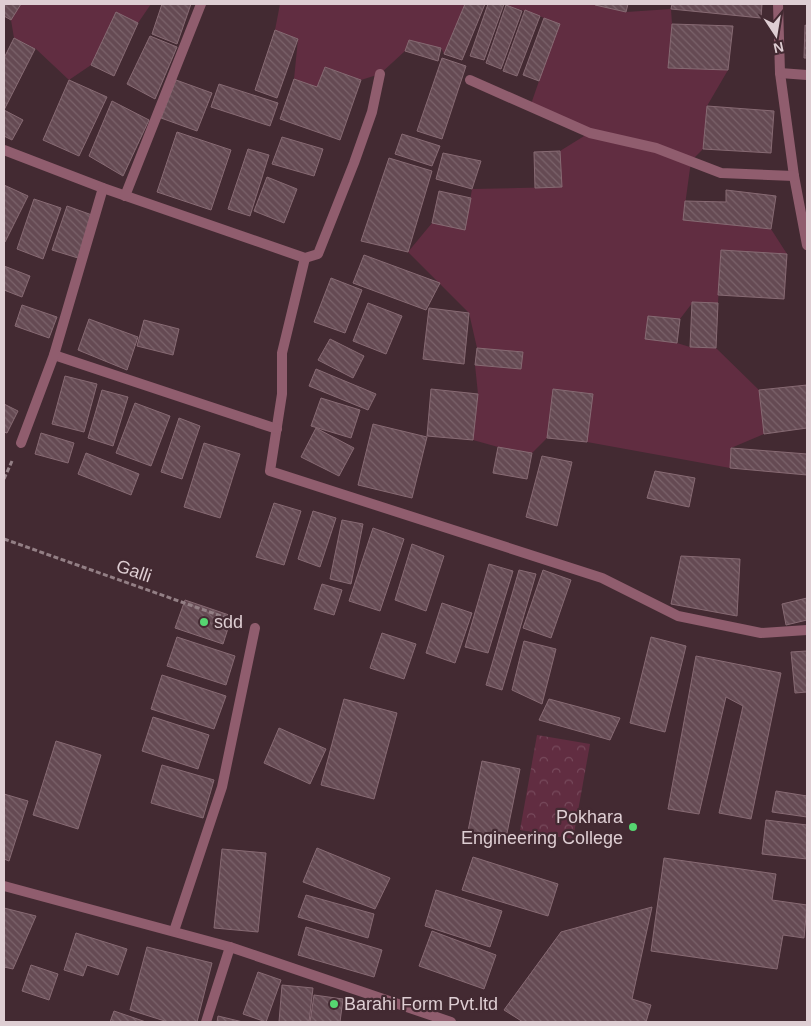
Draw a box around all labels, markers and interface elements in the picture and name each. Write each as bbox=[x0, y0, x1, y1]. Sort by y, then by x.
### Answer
north arrow bbox=[751, 10, 801, 60]
text: N bbox=[772, 39, 785, 57]
street label: Galli bbox=[114, 556, 154, 586]
place label: sdd bbox=[214, 612, 243, 632]
marker: sdd bbox=[198, 616, 210, 628]
place label: Pokhara Engineering College bbox=[461, 807, 624, 848]
marker: Pokhara Engineering College bbox=[627, 821, 639, 833]
place label: Barahi Form Pvt.ltd bbox=[344, 994, 498, 1014]
marker: Barahi Form Pvt.ltd bbox=[328, 998, 340, 1010]

